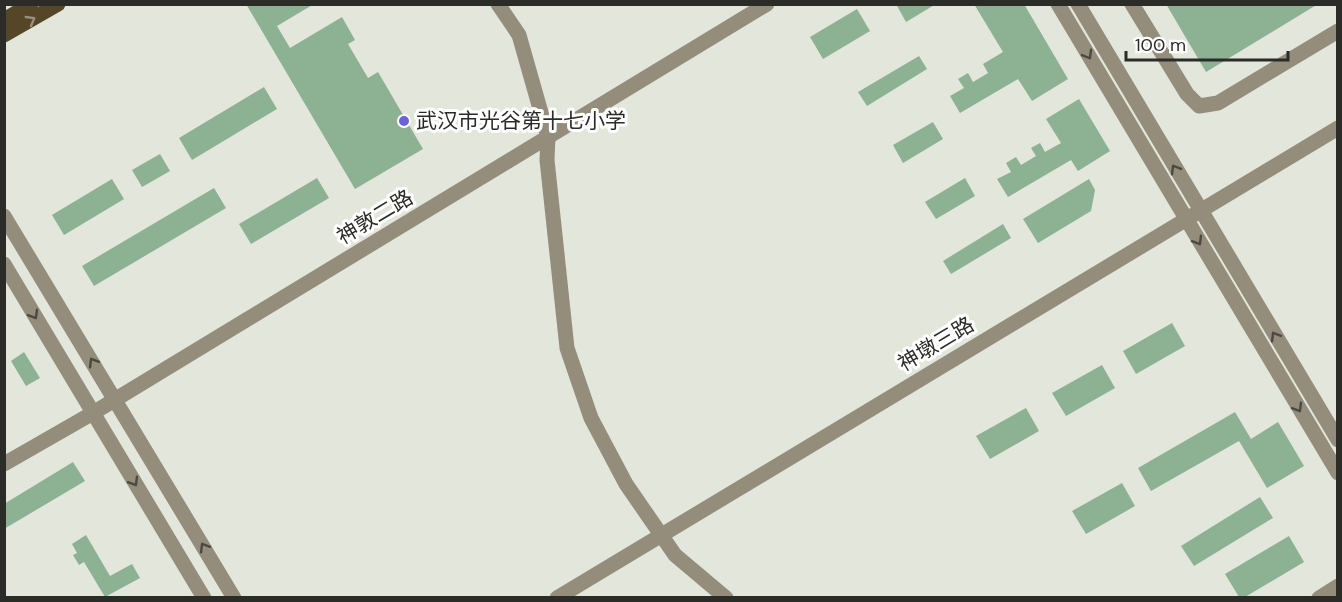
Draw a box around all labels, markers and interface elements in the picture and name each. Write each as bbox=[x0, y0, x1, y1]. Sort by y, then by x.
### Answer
one-way arrow bbox=[25, 16, 35, 27]
scale bar bbox=[1126, 24, 1288, 62]
text: 100 m bbox=[1135, 33, 1186, 57]
one-way arrow bbox=[1080, 49, 1092, 59]
place label: 武汉市光谷第十七小学 bbox=[416, 107, 626, 135]
marker: 武汉市光谷第十七小学 bbox=[397, 114, 411, 128]
one-way arrow bbox=[1170, 165, 1182, 175]
street label: 神敦二路 bbox=[332, 183, 418, 251]
one-way arrow bbox=[1190, 235, 1202, 245]
one-way arrow bbox=[27, 308, 39, 319]
street label: 神墩三路 bbox=[893, 310, 979, 378]
one-way arrow bbox=[1270, 332, 1282, 342]
one-way arrow bbox=[88, 358, 100, 368]
one-way arrow bbox=[1291, 402, 1303, 412]
one-way arrow bbox=[127, 476, 139, 486]
one-way arrow bbox=[200, 543, 211, 553]

